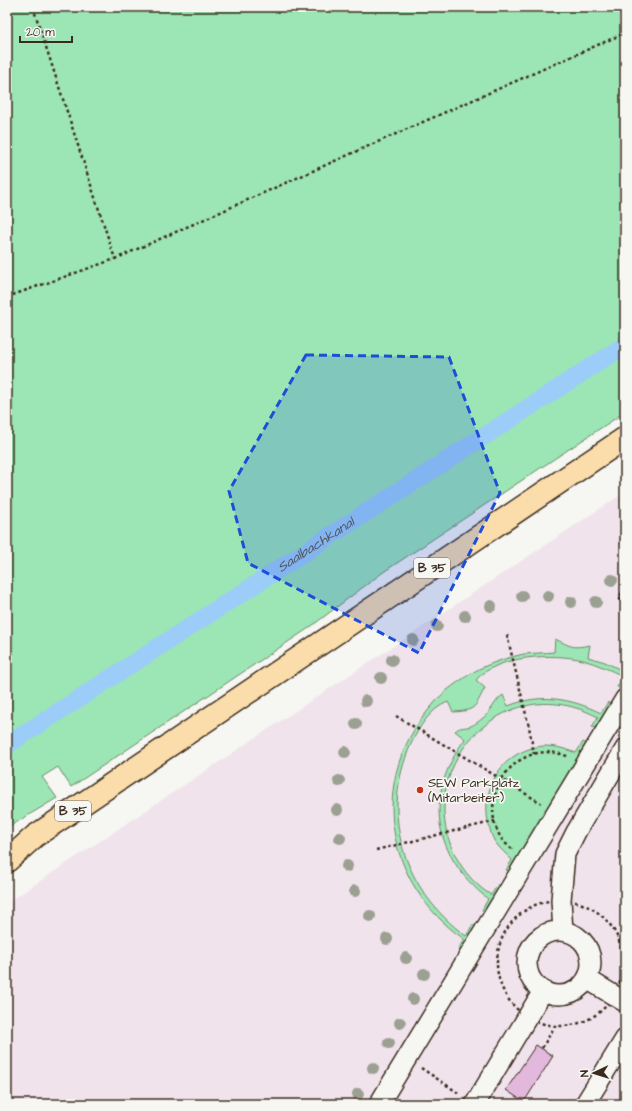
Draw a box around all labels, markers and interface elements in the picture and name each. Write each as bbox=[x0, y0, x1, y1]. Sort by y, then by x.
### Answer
scale bar bbox=[20, 18, 72, 44]
text: 20 m bbox=[26, 24, 55, 41]
water label: Saalbachkanal bbox=[273, 512, 360, 577]
road number: B 35 bbox=[414, 558, 450, 578]
place label: SEW Parkplatz (Mitarbeiter) bbox=[428, 774, 520, 807]
marker: SEW Parkplatz (Mitarbeiter) bbox=[415, 785, 425, 795]
road number: B 35 bbox=[55, 801, 91, 821]
north arrow bbox=[574, 1053, 614, 1093]
text: N bbox=[577, 1070, 592, 1078]

